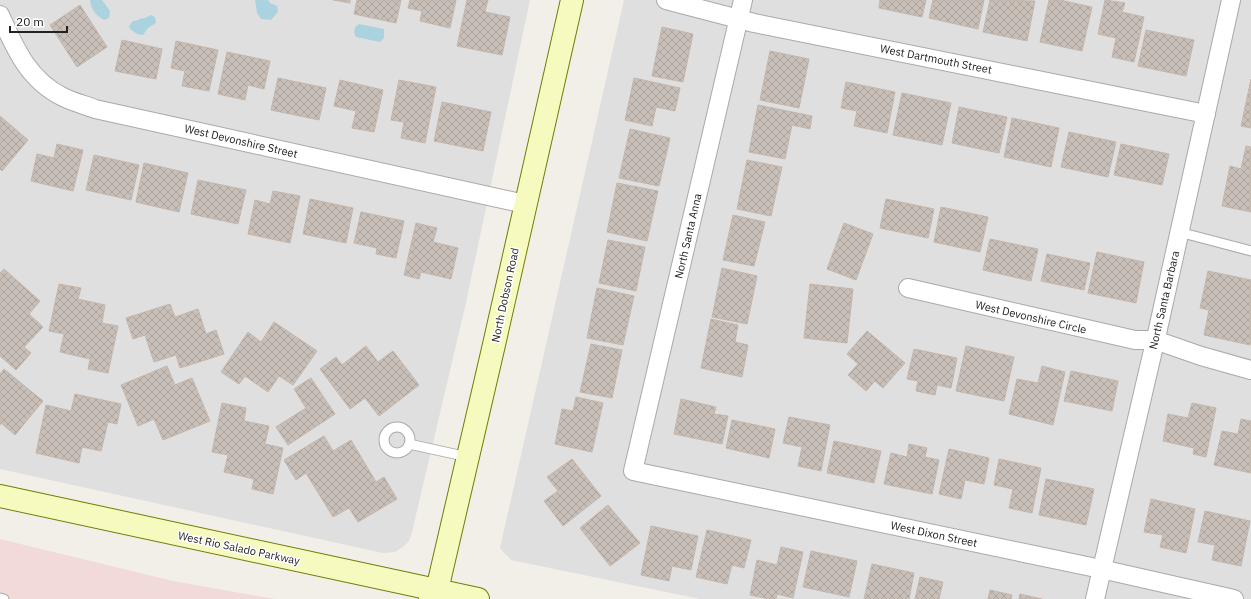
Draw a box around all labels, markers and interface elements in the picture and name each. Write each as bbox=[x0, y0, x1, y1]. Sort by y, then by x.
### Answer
scale bar bbox=[10, 8, 67, 34]
text: 20 m bbox=[16, 14, 44, 29]
street label: West Dartmouth Street bbox=[879, 41, 993, 77]
street label: West Devonshire Street bbox=[183, 121, 299, 161]
street label: North Santa Anna bbox=[671, 192, 705, 280]
street label: North Dobson Road bbox=[488, 246, 522, 344]
street label: North Santa Barbara bbox=[1146, 249, 1182, 351]
street label: West Devonshire Circle bbox=[974, 297, 1088, 337]
street label: West Dixon Street bbox=[889, 518, 979, 550]
street label: West Rio Salado Parkway bbox=[177, 528, 302, 568]

